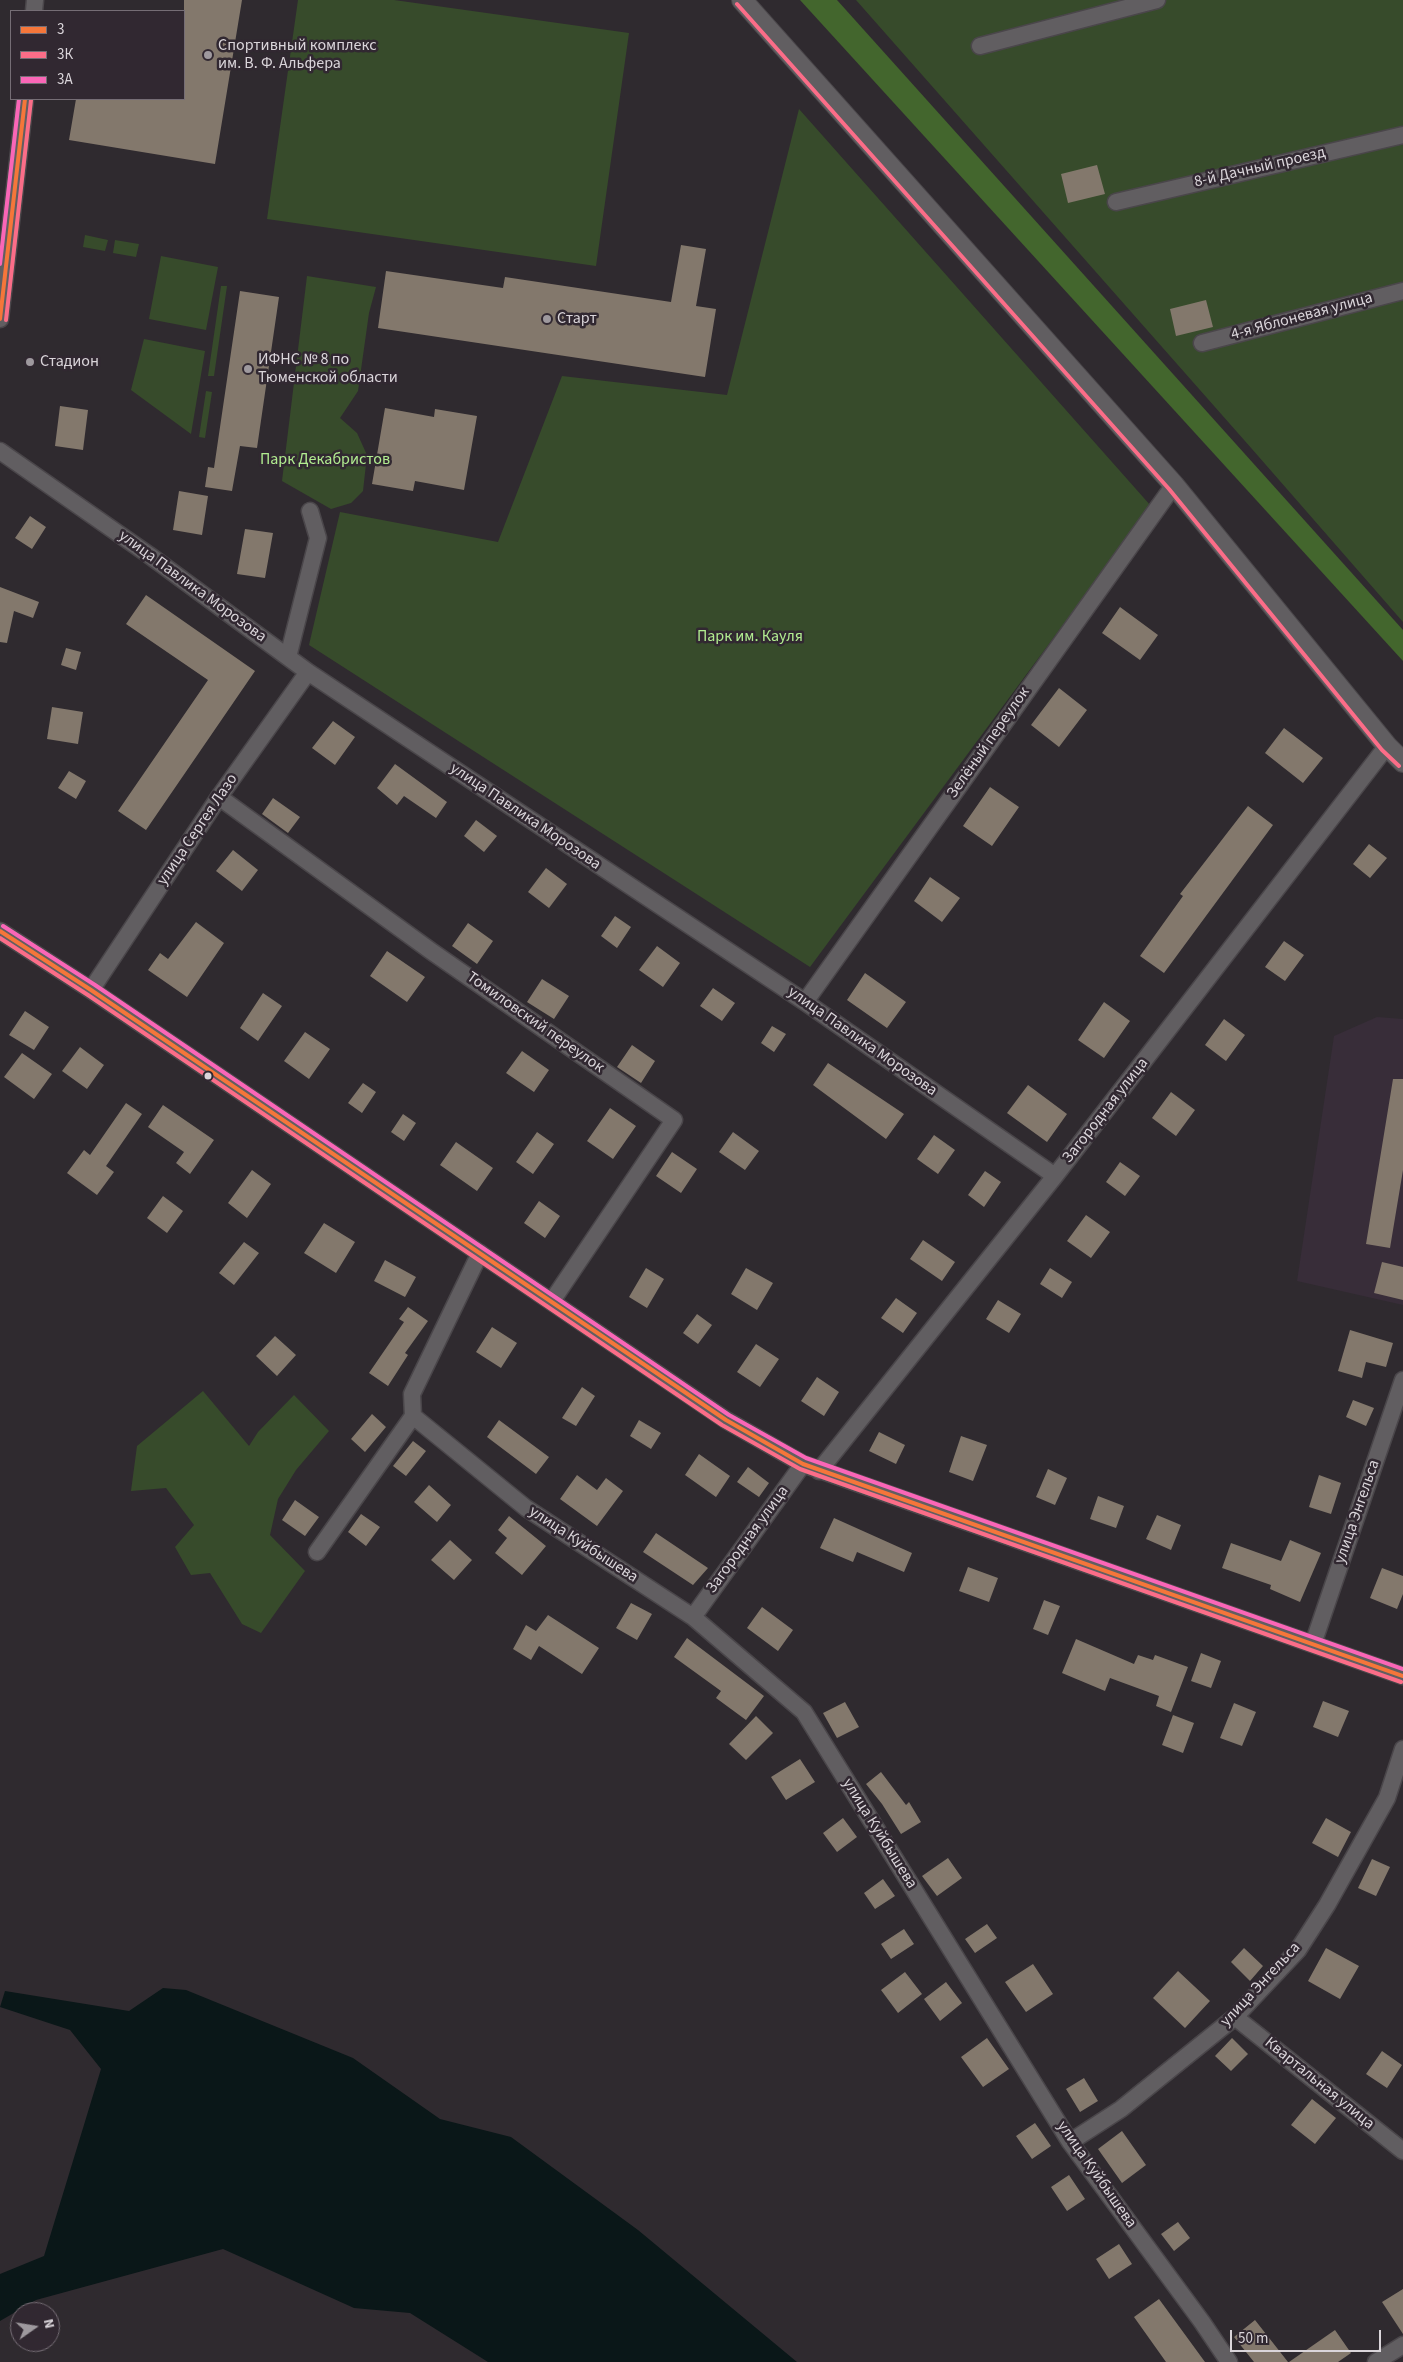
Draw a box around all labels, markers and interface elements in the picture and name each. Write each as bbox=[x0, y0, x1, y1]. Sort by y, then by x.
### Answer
legend bbox=[10, 10, 185, 100]
text: 3 bbox=[57, 19, 64, 40]
place label: Спортивный комплекс им. В. Ф. Альфера bbox=[218, 36, 376, 74]
text: 3К bbox=[57, 44, 73, 65]
marker: Спортивный комплекс им. В. Ф. Альфера bbox=[202, 49, 214, 61]
text: 3А bbox=[57, 69, 73, 90]
street label: 8-й Дачный проезд bbox=[1193, 144, 1327, 192]
street label: 4-я Яблоневая улица bbox=[1229, 289, 1375, 345]
place label: Старт bbox=[557, 309, 597, 329]
marker: Старт bbox=[541, 313, 553, 325]
place label: ИФНС № 8 по Тюменской области bbox=[258, 350, 398, 388]
place label: Стадион bbox=[40, 352, 99, 372]
marker: Стадион bbox=[24, 356, 36, 368]
marker: ИФНС № 8 по Тюменской области bbox=[242, 363, 254, 375]
park label: Парк Декабристов bbox=[260, 450, 390, 470]
street label: улица Павлика Морозова bbox=[114, 527, 270, 647]
park label: Парк им. Кауля bbox=[697, 627, 803, 647]
street label: Зелёный переулок bbox=[943, 684, 1035, 802]
street label: улица Павлика Морозова bbox=[446, 759, 604, 875]
street label: улица Сергея Лазо bbox=[154, 771, 242, 889]
street label: Томиловский переулок bbox=[463, 968, 607, 1078]
street label: улица Павлика Морозова bbox=[784, 983, 940, 1101]
street label: Загородная улица bbox=[1059, 1055, 1153, 1167]
unlabelled marker bbox=[203, 1071, 213, 1081]
street label: улица Энгельса bbox=[1331, 1458, 1385, 1566]
street label: Загородная улица bbox=[703, 1483, 793, 1597]
street label: улица Куйбышева bbox=[525, 1503, 641, 1587]
street label: улица Куйбышева bbox=[837, 1775, 921, 1893]
street label: улица Энгельса bbox=[1217, 1939, 1305, 2031]
street label: Квартальная улица bbox=[1260, 2034, 1378, 2134]
street label: улица Куйбышева bbox=[1052, 2118, 1140, 2232]
north arrow bbox=[10, 2302, 60, 2352]
text: N bbox=[38, 2317, 59, 2331]
scale bar bbox=[1233, 2320, 1384, 2352]
text: 50 m bbox=[1238, 2328, 1268, 2349]

